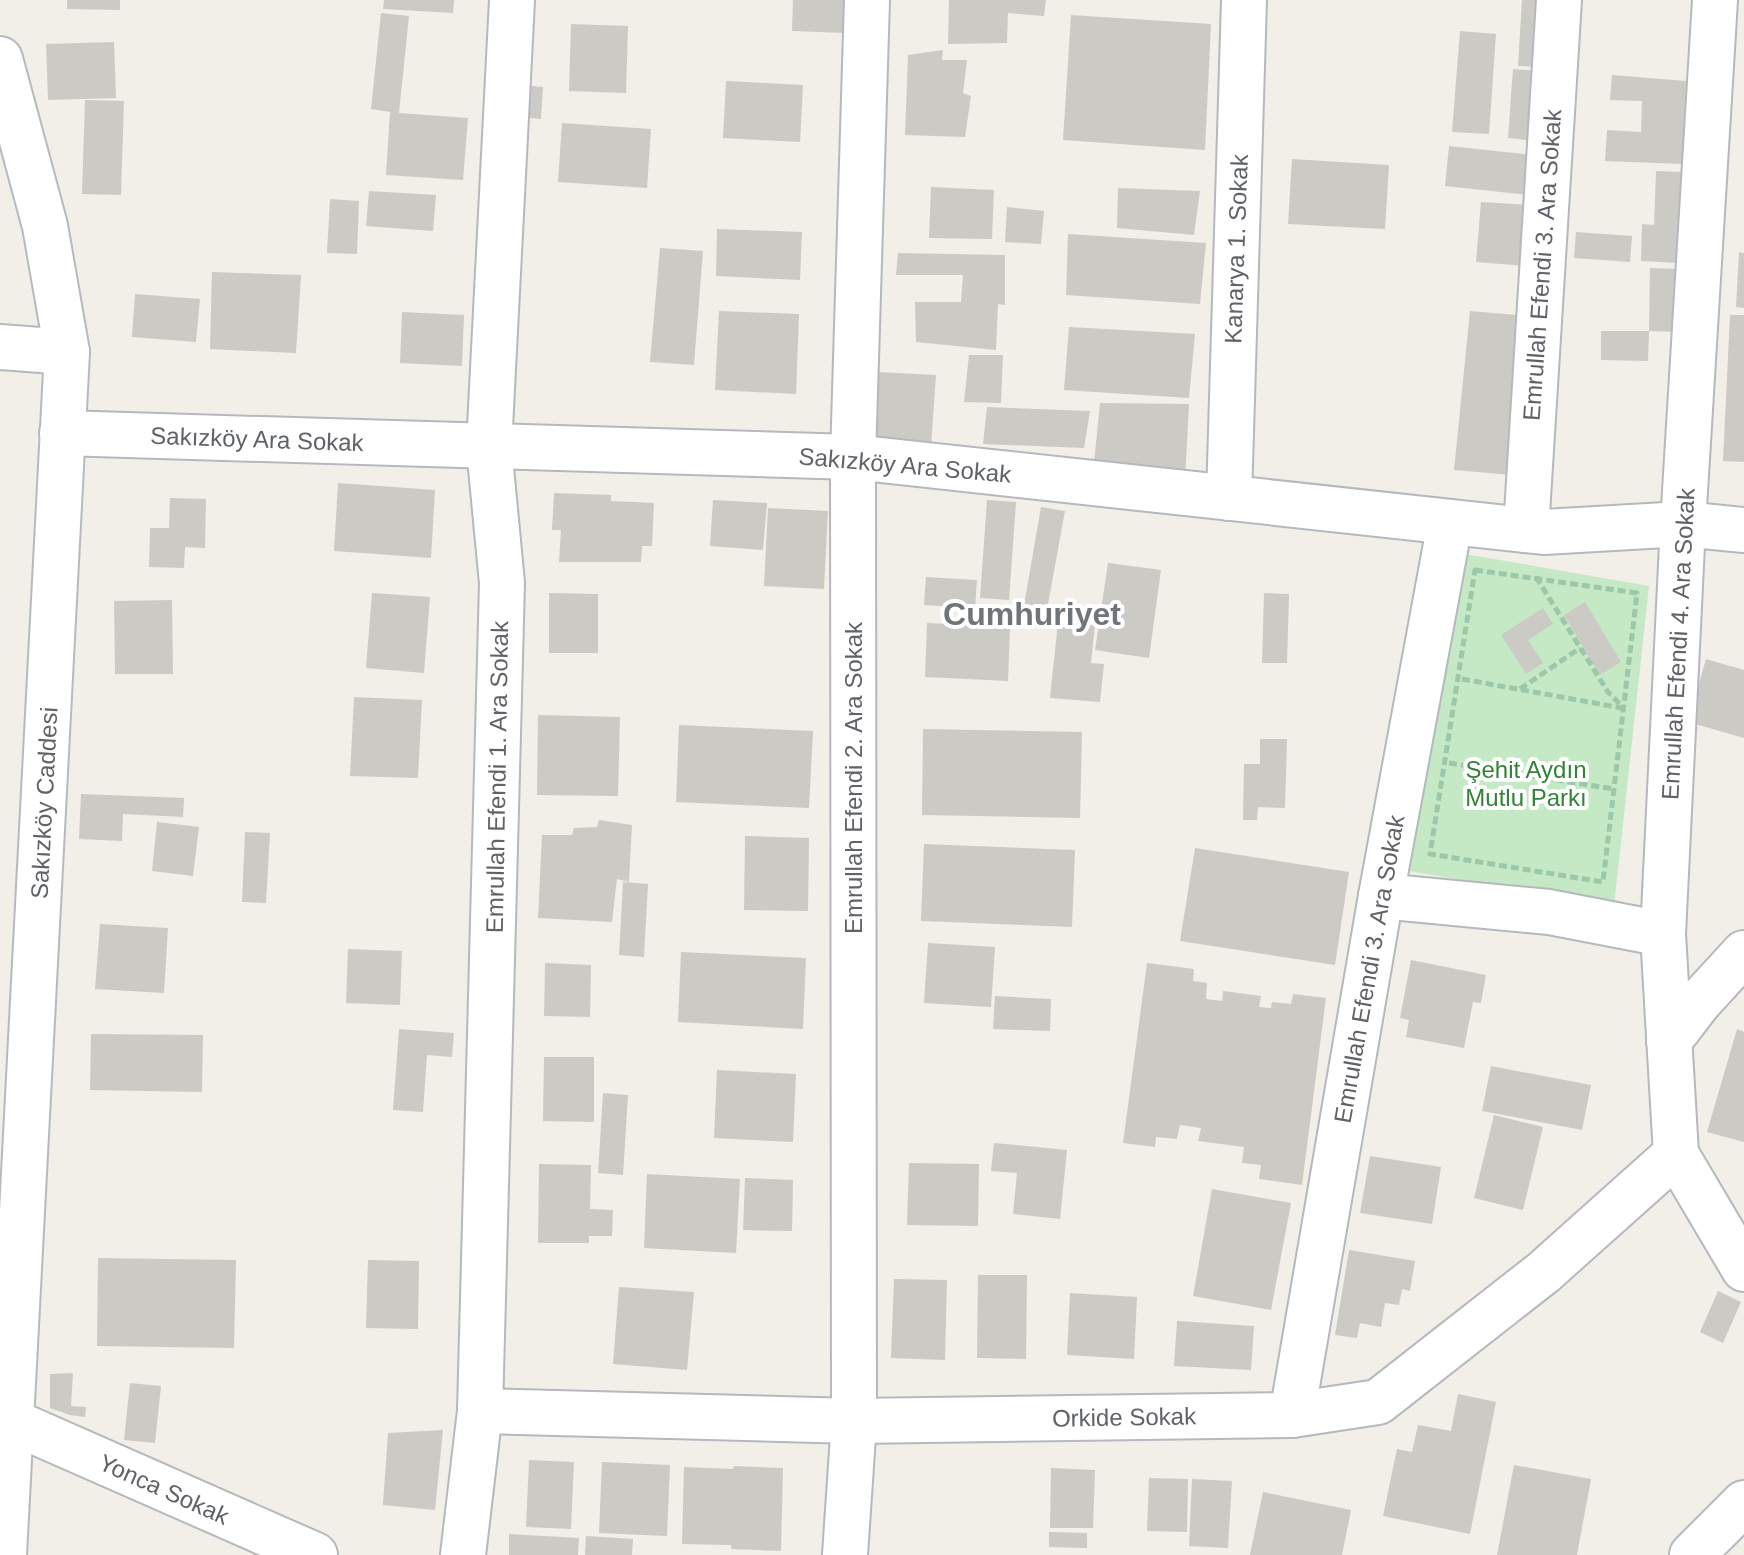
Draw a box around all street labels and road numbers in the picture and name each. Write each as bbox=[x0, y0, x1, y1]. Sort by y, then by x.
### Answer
street label: Emrullah Efendi 3. Ara Sokak bbox=[1518, 107, 1566, 422]
street label: Kanarya 1. Sokak bbox=[1219, 153, 1253, 344]
street label: Sakızköy Ara Sokak bbox=[150, 422, 365, 456]
street label: Sakızköy Ara Sokak bbox=[798, 442, 1013, 488]
street label: Emrullah Efendi 4. Ara Sokak bbox=[1656, 486, 1700, 801]
street label: Emrullah Efendi 1. Ara Sokak bbox=[481, 620, 513, 933]
street label: Emrullah Efendi 2. Ara Sokak bbox=[840, 621, 867, 934]
street label: Sakızköy Caddesi bbox=[25, 706, 63, 900]
street label: Emrullah Efendi 3. Ara Sokak bbox=[1329, 812, 1410, 1125]
street label: Orkide Sokak bbox=[1052, 1402, 1197, 1432]
street label: Yonca Sokak bbox=[95, 1448, 234, 1530]

